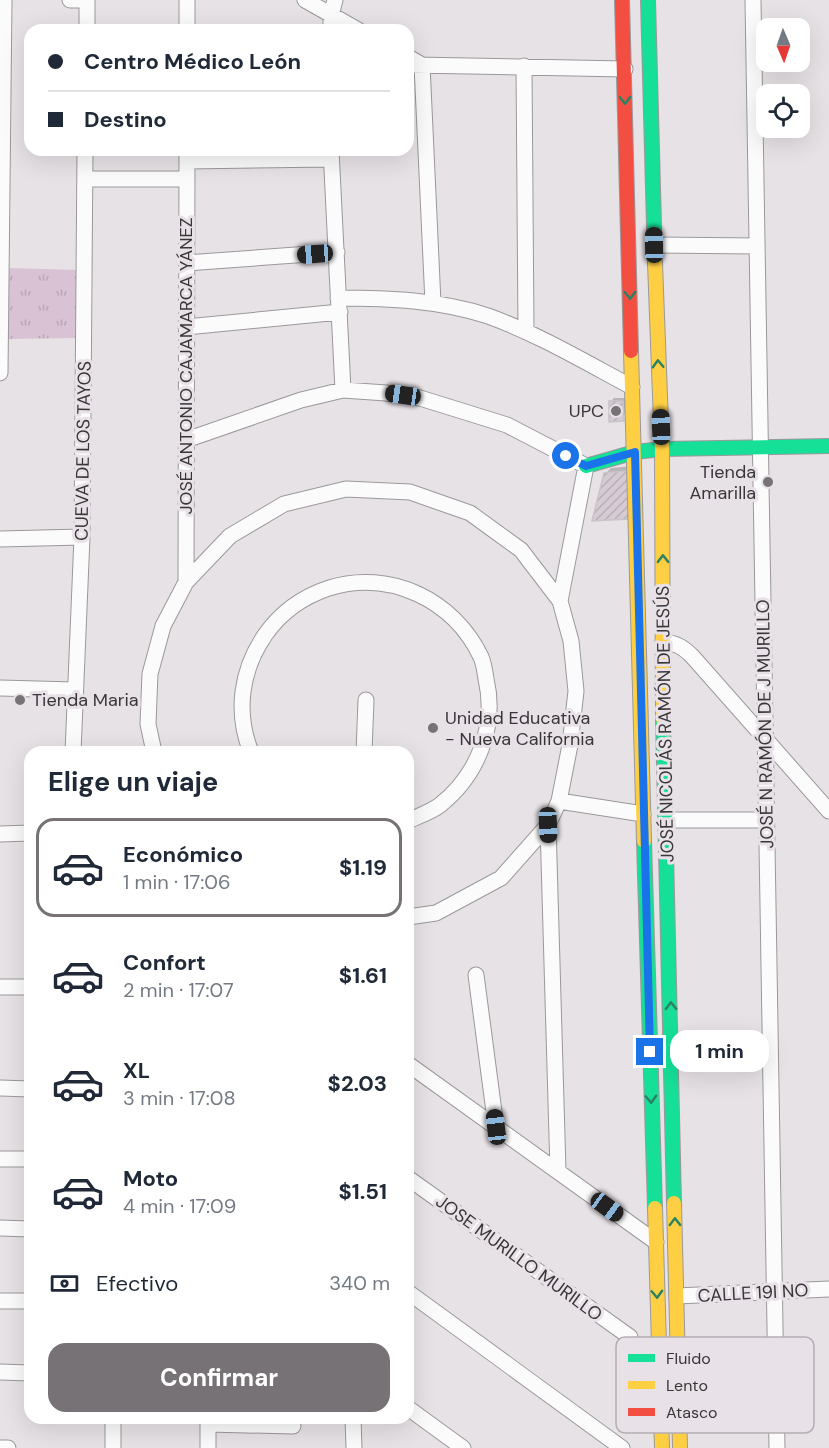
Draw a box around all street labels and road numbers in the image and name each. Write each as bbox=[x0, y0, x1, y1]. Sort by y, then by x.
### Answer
street label: JOSÉ ANTONIO CAJAMARCA YÁNEZ bbox=[174, 217, 198, 515]
street label: CUEVA DE LOS TAYOS bbox=[69, 361, 97, 541]
street label: JOSÉ NICOLÁS RAMÓN DE JESÚS bbox=[651, 585, 679, 863]
street label: JOSÉ N RAMÓN DE J MURILLO bbox=[751, 599, 779, 849]
street label: JOSE MURILLO MURILLO bbox=[431, 1189, 607, 1327]
street label: CALLE 19I NO bbox=[697, 1278, 809, 1308]

